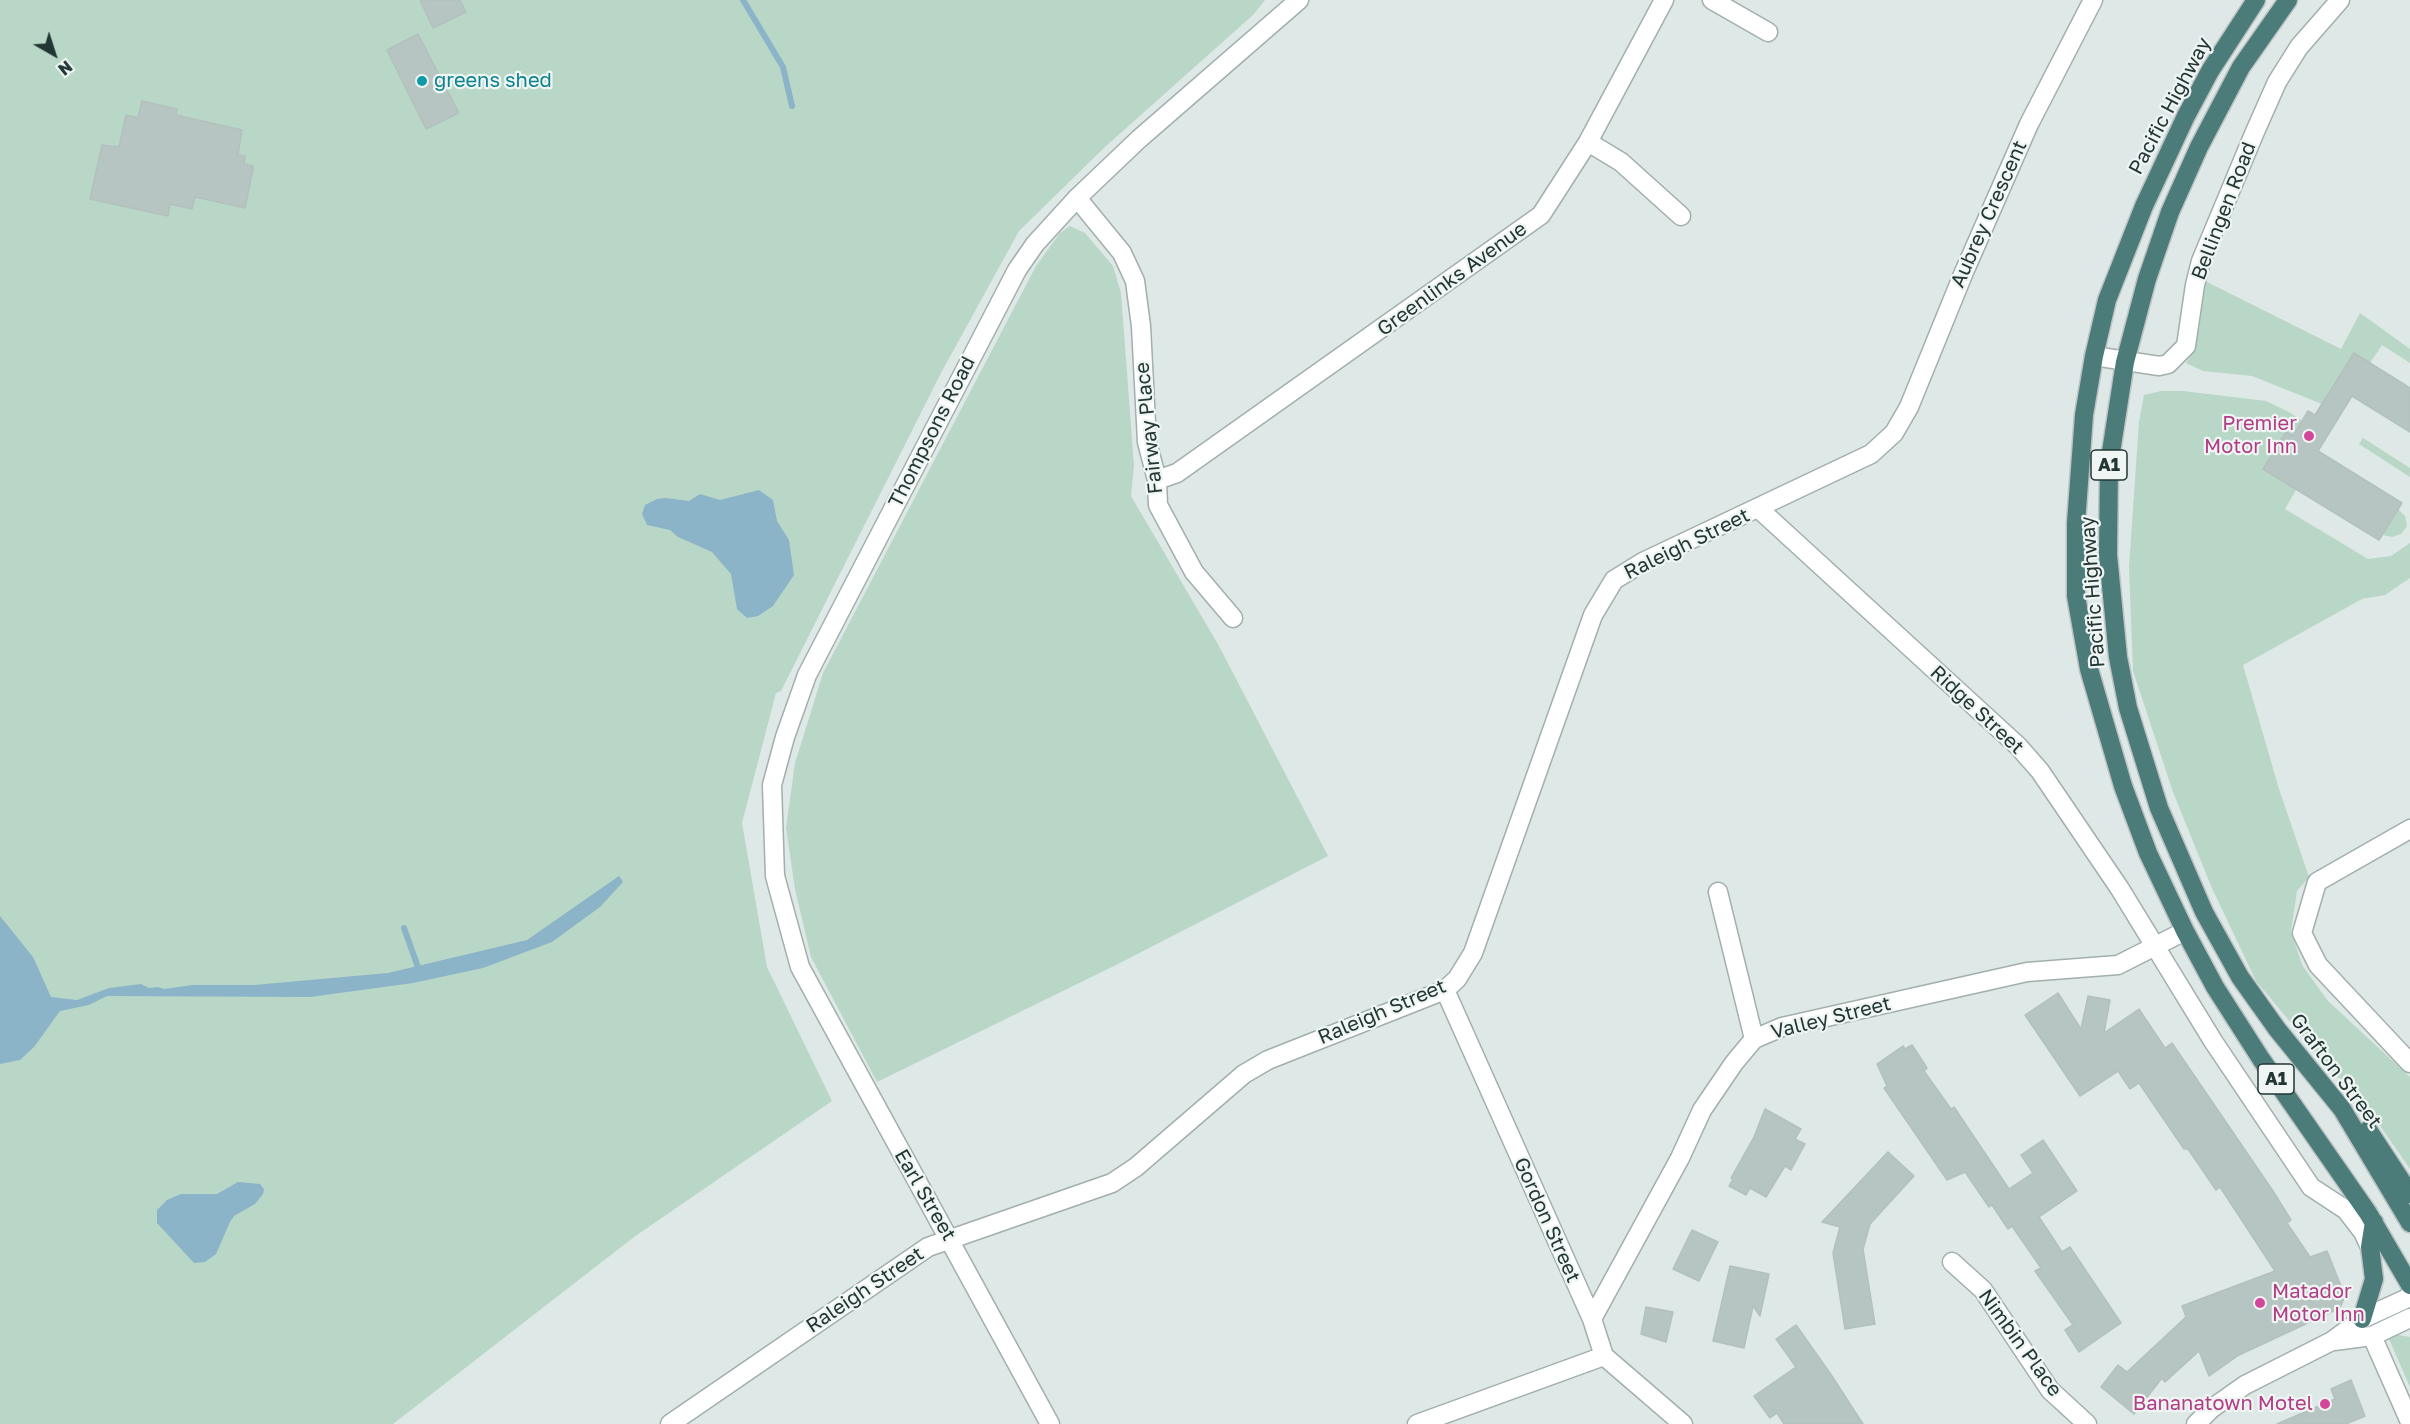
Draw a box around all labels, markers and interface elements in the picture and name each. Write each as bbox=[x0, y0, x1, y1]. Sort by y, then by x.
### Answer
north arrow bbox=[24, 24, 84, 84]
street label: Pacific Highway bbox=[2124, 33, 2216, 179]
text: N bbox=[54, 56, 76, 80]
place label: greens shed bbox=[434, 69, 552, 93]
marker: greens shed bbox=[415, 74, 429, 88]
street label: Aubrey Crescent bbox=[1946, 137, 2032, 291]
street label: Bellingen Road bbox=[2187, 139, 2261, 283]
street label: Greenlinks Avenue bbox=[1373, 217, 1531, 341]
street label: Thompsons Road bbox=[884, 353, 980, 511]
street label: Fairway Place bbox=[1130, 361, 1168, 495]
place label: Premier Motor Inn bbox=[2204, 412, 2297, 459]
marker: Premier Motor Inn bbox=[2302, 429, 2316, 443]
road number: A1 bbox=[2091, 450, 2127, 480]
street label: Raleigh Street bbox=[1620, 503, 1754, 585]
street label: Pacific Highway bbox=[2076, 515, 2110, 669]
street label: Ridge Street bbox=[1925, 661, 2029, 759]
street label: Raleigh Street bbox=[1314, 974, 1450, 1050]
street label: Valley Street bbox=[1769, 992, 1893, 1044]
street label: Grafton Street bbox=[2285, 1009, 2387, 1133]
road number: A1 bbox=[2258, 1064, 2294, 1094]
street label: Earl Street bbox=[889, 1145, 961, 1245]
street label: Gordon Street bbox=[1509, 1154, 1585, 1286]
street label: Raleigh Street bbox=[802, 1242, 928, 1338]
place label: Matador Motor Inn bbox=[2272, 1280, 2365, 1327]
street label: Nimbin Place bbox=[1973, 1285, 2067, 1401]
marker: Matador Motor Inn bbox=[2253, 1296, 2267, 1310]
place label: Bananatown Motel bbox=[2133, 1392, 2313, 1416]
marker: Bananatown Motel bbox=[2318, 1397, 2332, 1411]

